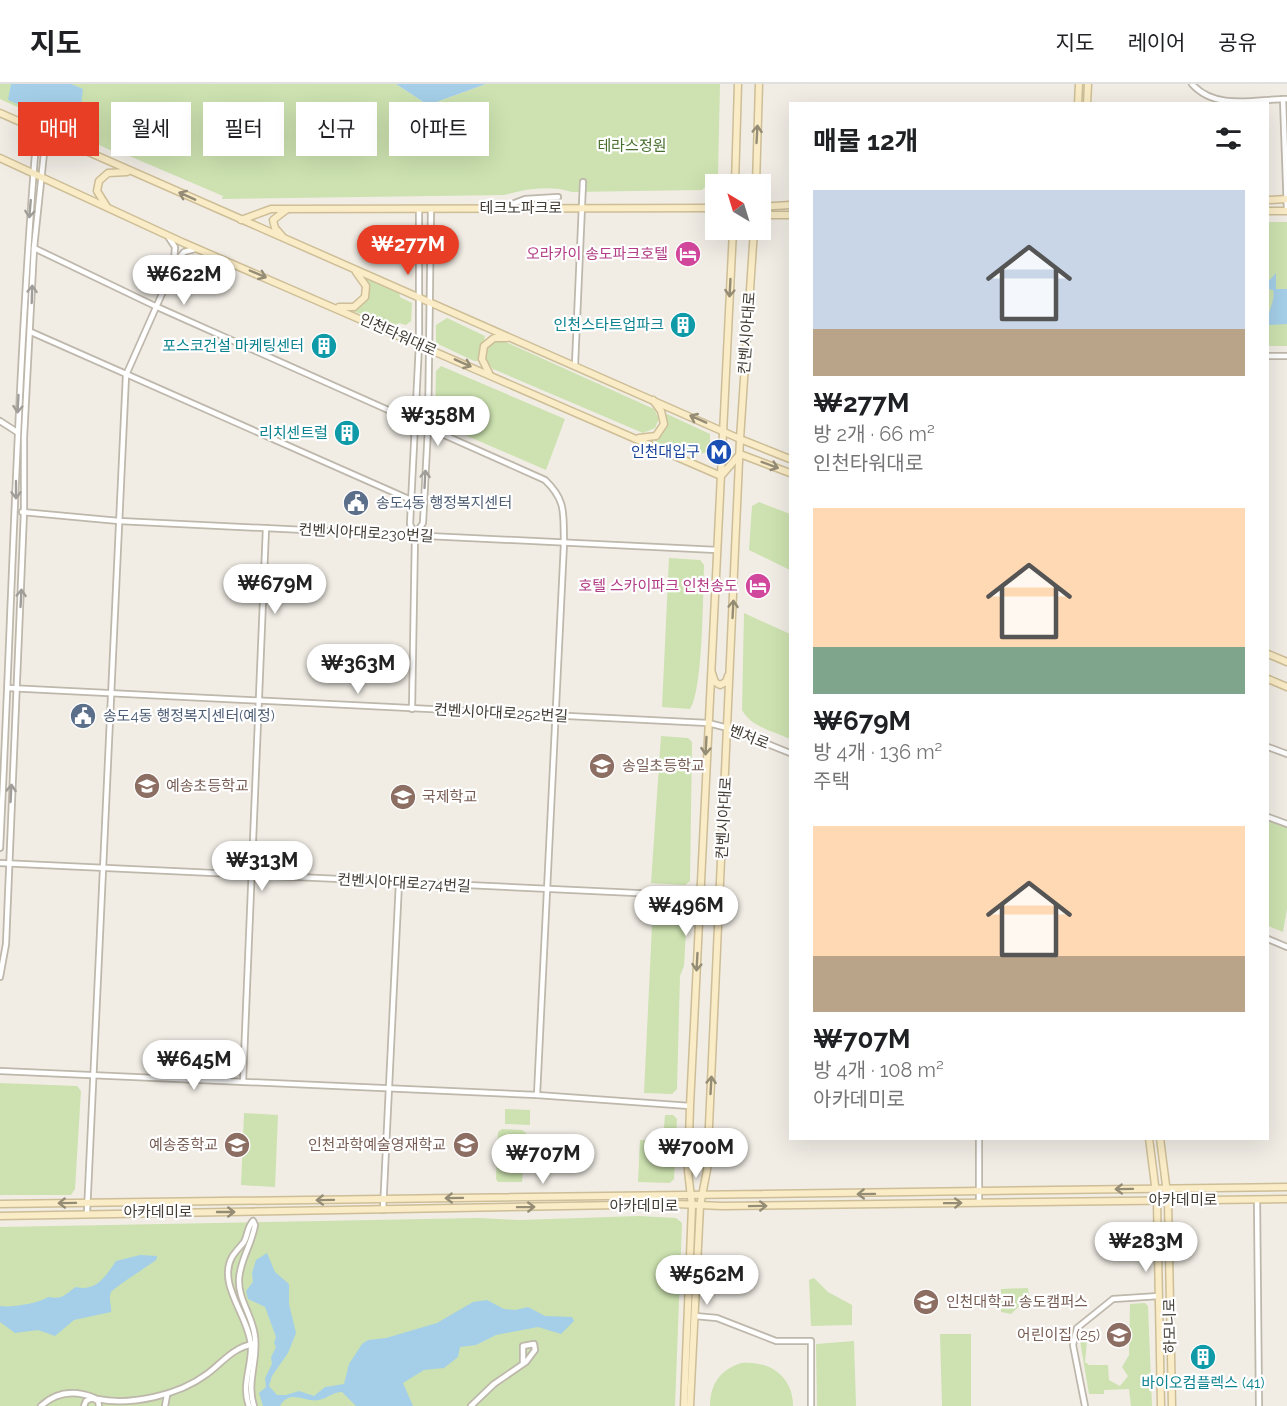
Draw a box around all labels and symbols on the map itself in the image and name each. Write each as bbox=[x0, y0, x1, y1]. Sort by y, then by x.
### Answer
one-way arrow bbox=[751, 125, 762, 145]
park label: 테라스정원 bbox=[597, 137, 667, 155]
north arrow bbox=[705, 174, 771, 240]
one-way arrow bbox=[178, 190, 196, 202]
one-way arrow bbox=[24, 199, 35, 219]
street label: 테크노파크로 bbox=[480, 199, 562, 217]
pin: ₩277M bbox=[366, 225, 450, 276]
hotel icon: 오라카이 송도파크호텔 bbox=[673, 239, 703, 269]
place label: 오라카이 송도파크호텔 bbox=[526, 245, 668, 263]
pin: ₩622M bbox=[142, 255, 226, 306]
one-way arrow bbox=[248, 269, 266, 280]
one-way arrow bbox=[724, 277, 735, 297]
one-way arrow bbox=[27, 285, 38, 305]
street label: 컨벤시아대로 bbox=[735, 291, 759, 375]
street label: 인천타워대로 bbox=[357, 310, 439, 360]
building icon: 인천스타트업파크 bbox=[668, 310, 698, 340]
place label: 인천스타트업파크 bbox=[554, 316, 664, 334]
building icon: 포스코건설 마케팅센터 bbox=[309, 331, 339, 361]
place label: 포스코건설 마케팅센터 bbox=[162, 337, 304, 355]
one-way arrow bbox=[454, 358, 472, 370]
one-way arrow bbox=[13, 393, 24, 413]
pin: ₩358M bbox=[396, 396, 480, 447]
one-way arrow bbox=[690, 413, 708, 425]
building icon: 리치센트럴 bbox=[332, 418, 362, 448]
place label: 리치센트럴 bbox=[259, 424, 328, 442]
metro station icon: 인천대입구 bbox=[704, 437, 734, 467]
place label: 인천대입구 bbox=[631, 443, 700, 461]
one-way arrow bbox=[760, 461, 778, 472]
one-way arrow bbox=[419, 470, 430, 490]
one-way arrow bbox=[10, 479, 22, 499]
public building icon: 송도4동 행정복지센터 bbox=[341, 488, 371, 518]
place label: 송도4동 행정복지센터 bbox=[376, 494, 512, 512]
street label: 컨벤시아대로230번길 bbox=[298, 520, 434, 546]
pin: ₩679M bbox=[233, 564, 317, 615]
hotel icon: 호텔 스카이파크 인천송도 bbox=[743, 571, 773, 601]
place label: 호텔 스카이파크 인천송도 bbox=[579, 577, 738, 595]
one-way arrow bbox=[15, 589, 26, 609]
one-way arrow bbox=[728, 599, 739, 619]
pin: ₩363M bbox=[316, 644, 400, 695]
public building icon: 송도4동 행정복지센터(예정) bbox=[68, 701, 98, 731]
street label: 컨벤시아대로252번길 bbox=[434, 701, 568, 725]
place label: 송도4동 행정복지센터(예정) bbox=[103, 707, 275, 725]
street label: 벤처로 bbox=[726, 721, 772, 753]
one-way arrow bbox=[701, 736, 712, 756]
school or university icon: 송일초등학교 bbox=[587, 751, 617, 781]
place label: 송일초등학교 bbox=[622, 757, 705, 775]
school or university icon: 예송초등학교 bbox=[132, 771, 162, 801]
street label: 컨벤시아대로 bbox=[713, 776, 735, 860]
place label: 예송초등학교 bbox=[166, 777, 249, 795]
school or university icon: 국제학교 bbox=[388, 782, 418, 812]
one-way arrow bbox=[6, 784, 17, 804]
place label: 국제학교 bbox=[422, 788, 477, 806]
pin: ₩313M bbox=[220, 841, 304, 892]
street label: 컨벤시아대로274번길 bbox=[337, 871, 471, 895]
pin: ₩496M bbox=[644, 886, 728, 937]
one-way arrow bbox=[691, 951, 702, 971]
pin: ₩645M bbox=[152, 1040, 236, 1091]
one-way arrow bbox=[705, 1075, 716, 1095]
pin: ₩700M bbox=[654, 1128, 738, 1179]
school or university icon: 예송중학교 bbox=[222, 1130, 252, 1160]
school or university icon: 인천과학예술영재학교 bbox=[451, 1130, 481, 1160]
pin: ₩707M bbox=[501, 1134, 585, 1185]
place label: 예송중학교 bbox=[149, 1136, 218, 1154]
place label: 인천과학예술영재학교 bbox=[308, 1136, 446, 1154]
one-way arrow bbox=[1114, 1184, 1134, 1195]
one-way arrow bbox=[856, 1188, 876, 1200]
street label: 아카데미로 bbox=[1148, 1191, 1218, 1209]
one-way arrow bbox=[445, 1192, 465, 1204]
one-way arrow bbox=[316, 1195, 336, 1206]
street label: 아카데미로 bbox=[609, 1197, 679, 1215]
one-way arrow bbox=[942, 1197, 962, 1209]
one-way arrow bbox=[58, 1198, 78, 1209]
one-way arrow bbox=[748, 1200, 768, 1212]
one-way arrow bbox=[515, 1201, 535, 1213]
street label: 아카데미로 bbox=[123, 1203, 193, 1221]
one-way arrow bbox=[216, 1206, 236, 1218]
pin: ₩283M bbox=[1104, 1222, 1188, 1273]
pin: ₩562M bbox=[665, 1255, 749, 1306]
school or university icon: 인천대학교 송도캠퍼스 bbox=[911, 1287, 941, 1317]
place label: 인천대학교 송도캠퍼스 bbox=[946, 1293, 1088, 1311]
street label: 하모니로 bbox=[1161, 1298, 1179, 1354]
school or university icon: 어린이집 (25) bbox=[1104, 1320, 1134, 1350]
place label: 어린이집 (25) bbox=[1017, 1326, 1100, 1344]
building icon: 바이오컴플렉스 (41) bbox=[1188, 1342, 1218, 1372]
place label: 바이오컴플렉스 (41) bbox=[1141, 1374, 1265, 1392]

